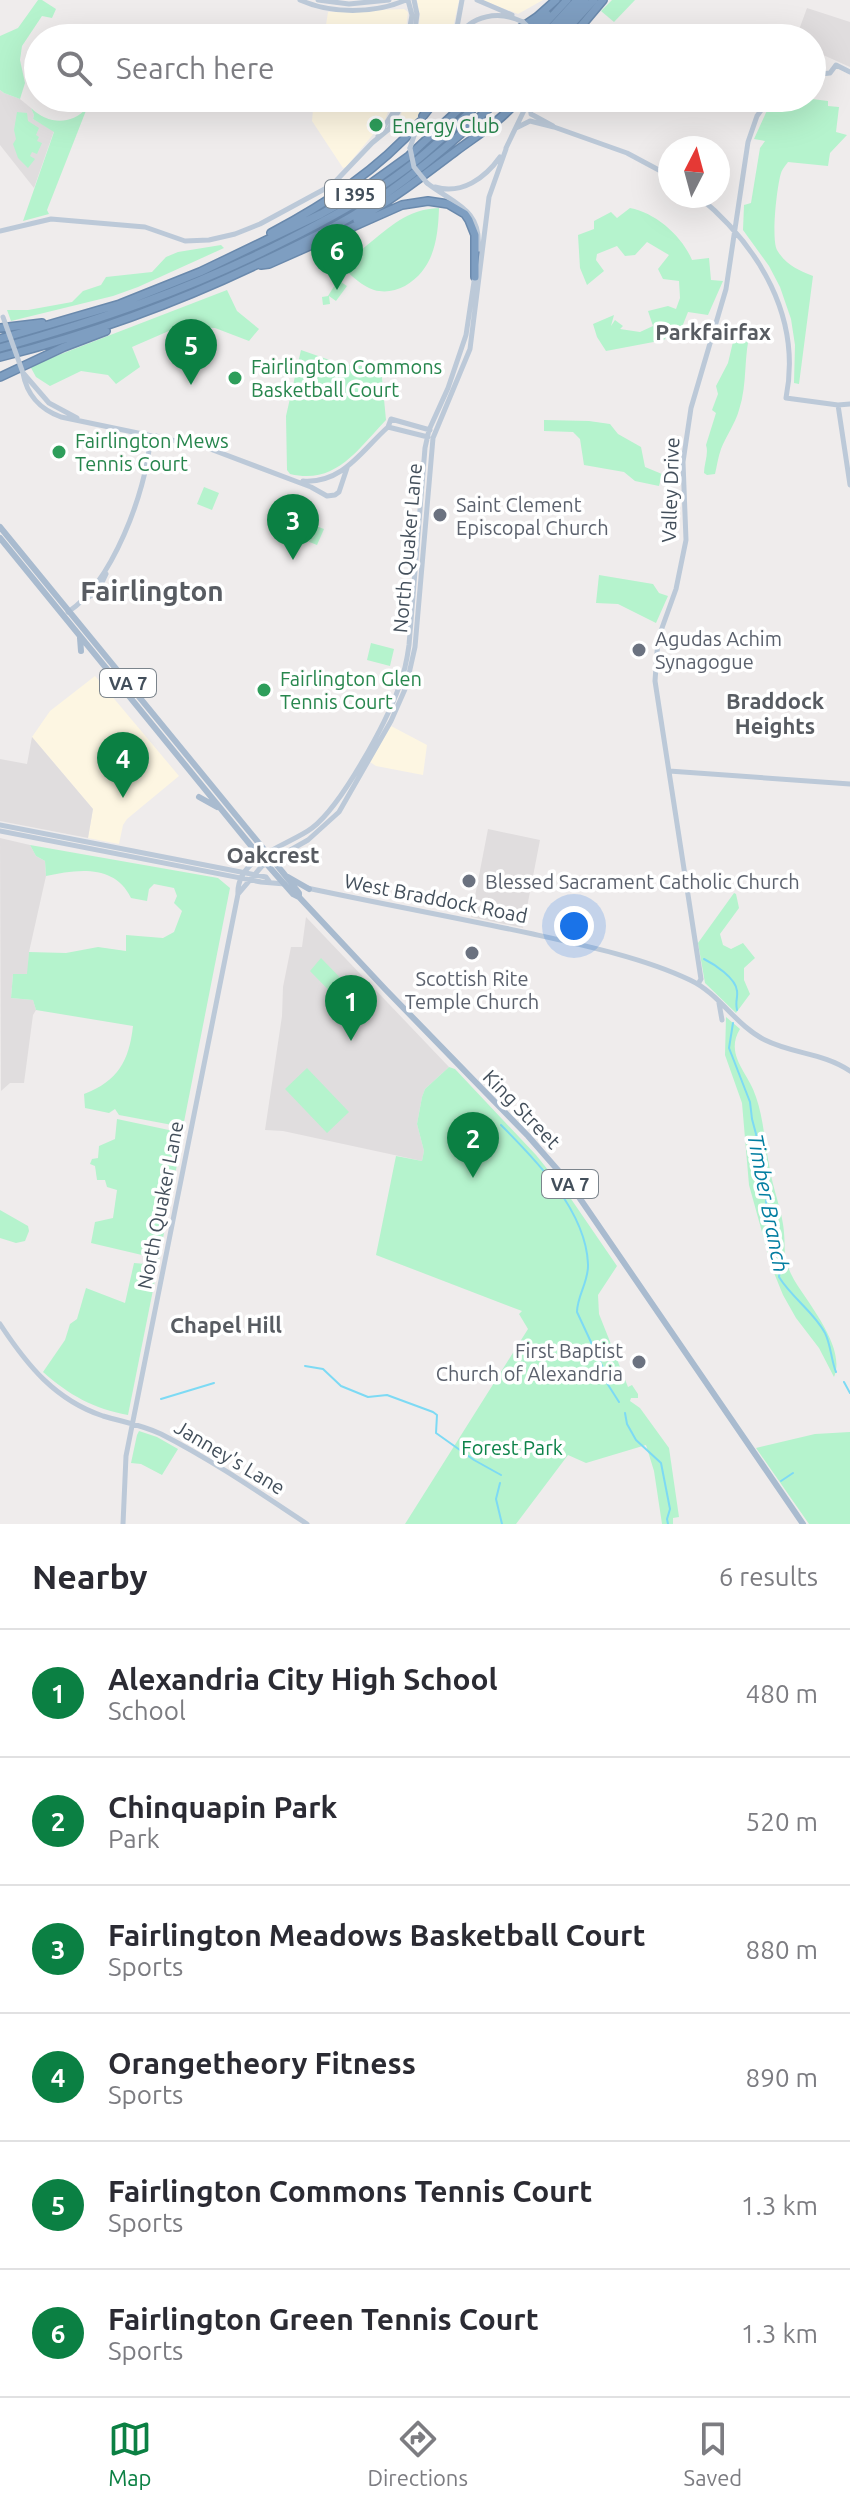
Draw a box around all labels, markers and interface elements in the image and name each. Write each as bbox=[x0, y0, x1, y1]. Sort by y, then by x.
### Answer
search box bbox=[24, 24, 826, 112]
icon: search bbox=[52, 46, 96, 90]
text: Search here bbox=[116, 51, 275, 85]
place label: Energy Club bbox=[392, 114, 500, 137]
marker: Energy Club bbox=[367, 116, 385, 134]
north arrow bbox=[658, 136, 730, 208]
road number: I 395 bbox=[325, 180, 385, 208]
pin: 6 bbox=[311, 224, 363, 290]
pin: 5 bbox=[165, 319, 217, 385]
district label: Parkfairfax bbox=[655, 319, 771, 344]
place label: Fairlington Commons Basketball Court bbox=[251, 355, 442, 401]
marker: Fairlington Commons Basketball Court bbox=[226, 369, 244, 387]
place label: Fairlington Mews Tennis Court bbox=[75, 429, 229, 475]
street label: Valley Drive bbox=[657, 437, 683, 543]
marker: Fairlington Mews Tennis Court bbox=[50, 443, 68, 461]
street label: North Quaker Lane bbox=[388, 462, 426, 634]
place label: Saint Clement Episcopal Church bbox=[456, 493, 609, 539]
pin: 3 bbox=[267, 494, 319, 560]
marker: Saint Clement Episcopal Church bbox=[431, 506, 449, 524]
district label: Fairlington bbox=[80, 575, 224, 606]
place label: Agudas Achim Synagogue bbox=[655, 627, 782, 673]
marker: Agudas Achim Synagogue bbox=[630, 641, 648, 659]
place label: Fairlington Glen Tennis Court bbox=[280, 667, 422, 713]
road number: VA 7 bbox=[100, 669, 156, 697]
marker: Fairlington Glen Tennis Court bbox=[255, 681, 273, 699]
district label: Braddock Heights bbox=[726, 688, 825, 738]
pin: 4 bbox=[97, 732, 149, 798]
district label: Oakcrest bbox=[226, 842, 320, 867]
street label: West Braddock Road bbox=[342, 869, 530, 927]
place label: Blessed Sacrament Catholic Church bbox=[485, 870, 800, 893]
marker: Blessed Sacrament Catholic Church bbox=[460, 872, 478, 890]
your location bbox=[554, 906, 594, 946]
marker: Scottish Rite Temple Church bbox=[463, 944, 481, 962]
place label: Scottish Rite Temple Church bbox=[405, 967, 539, 1013]
pin: 1 bbox=[325, 975, 377, 1041]
street label: King Street bbox=[479, 1065, 565, 1153]
pin: 2 bbox=[447, 1112, 499, 1178]
street label: North Quaker Lane bbox=[132, 1119, 188, 1291]
water label: Timber Branch bbox=[743, 1132, 795, 1274]
road number: VA 7 bbox=[542, 1170, 598, 1198]
district label: Chapel Hill bbox=[170, 1312, 282, 1337]
place label: First Baptist Church of Alexandria bbox=[436, 1339, 623, 1385]
marker: First Baptist Church of Alexandria bbox=[630, 1353, 648, 1371]
street label: Janney's Lane bbox=[171, 1415, 289, 1499]
park label: Forest Park bbox=[461, 1436, 563, 1459]
text: Nearby bbox=[32, 1557, 147, 1595]
text: 6 results bbox=[719, 1562, 818, 1591]
text: Alexandria City High School bbox=[108, 1662, 498, 1696]
text: 1 bbox=[51, 1679, 65, 1708]
text: 480 m bbox=[746, 1679, 818, 1708]
text: School bbox=[108, 1696, 186, 1725]
text: Chinquapin Park bbox=[108, 1790, 337, 1824]
text: 2 bbox=[51, 1807, 65, 1836]
text: 520 m bbox=[746, 1807, 818, 1836]
text: Park bbox=[108, 1824, 160, 1853]
text: Fairlington Meadows Basketball Court bbox=[108, 1918, 645, 1952]
text: 3 bbox=[51, 1935, 65, 1964]
text: 880 m bbox=[746, 1935, 818, 1964]
text: Sports bbox=[108, 1952, 183, 1981]
text: Orangetheory Fitness bbox=[108, 2046, 416, 2080]
text: 4 bbox=[51, 2063, 65, 2092]
text: 890 m bbox=[746, 2063, 818, 2092]
text: Sports bbox=[108, 2080, 183, 2109]
text: Fairlington Commons Tennis Court bbox=[108, 2174, 592, 2208]
text: 5 bbox=[51, 2191, 65, 2220]
text: 1.3 km bbox=[741, 2191, 818, 2220]
text: Sports bbox=[108, 2208, 183, 2237]
text: Fairlington Green Tennis Court bbox=[108, 2302, 539, 2336]
text: 6 bbox=[51, 2319, 65, 2348]
text: 1.3 km bbox=[741, 2319, 818, 2348]
text: Sports bbox=[108, 2336, 183, 2365]
tab: Map bbox=[108, 2417, 152, 2490]
tab: Directions bbox=[367, 2417, 468, 2490]
tab: Saved bbox=[684, 2417, 742, 2490]

